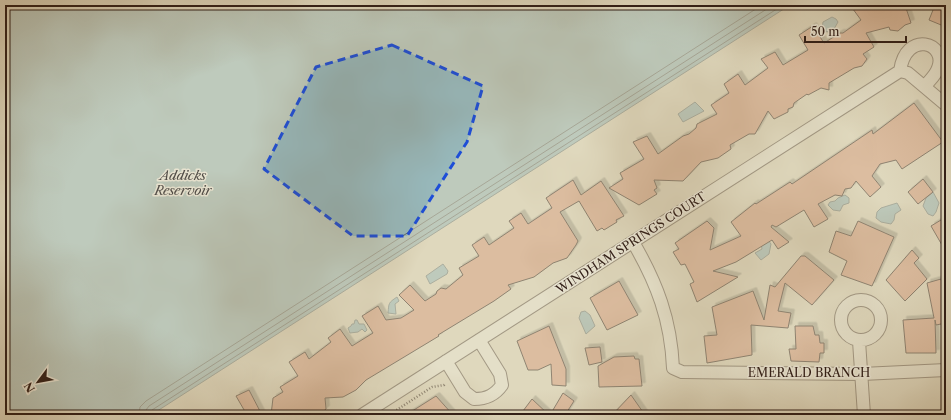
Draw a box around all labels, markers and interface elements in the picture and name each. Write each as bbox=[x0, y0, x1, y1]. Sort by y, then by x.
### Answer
scale bar bbox=[805, 18, 906, 44]
text: 50 m bbox=[811, 24, 840, 39]
water label: Addicks Reservoir bbox=[153, 167, 213, 198]
street label: WINDHAM SPRINGS COURT bbox=[552, 188, 709, 297]
north arrow bbox=[18, 362, 58, 402]
street label: EMERALD BRANCH bbox=[748, 365, 870, 380]
text: N bbox=[21, 379, 38, 395]

